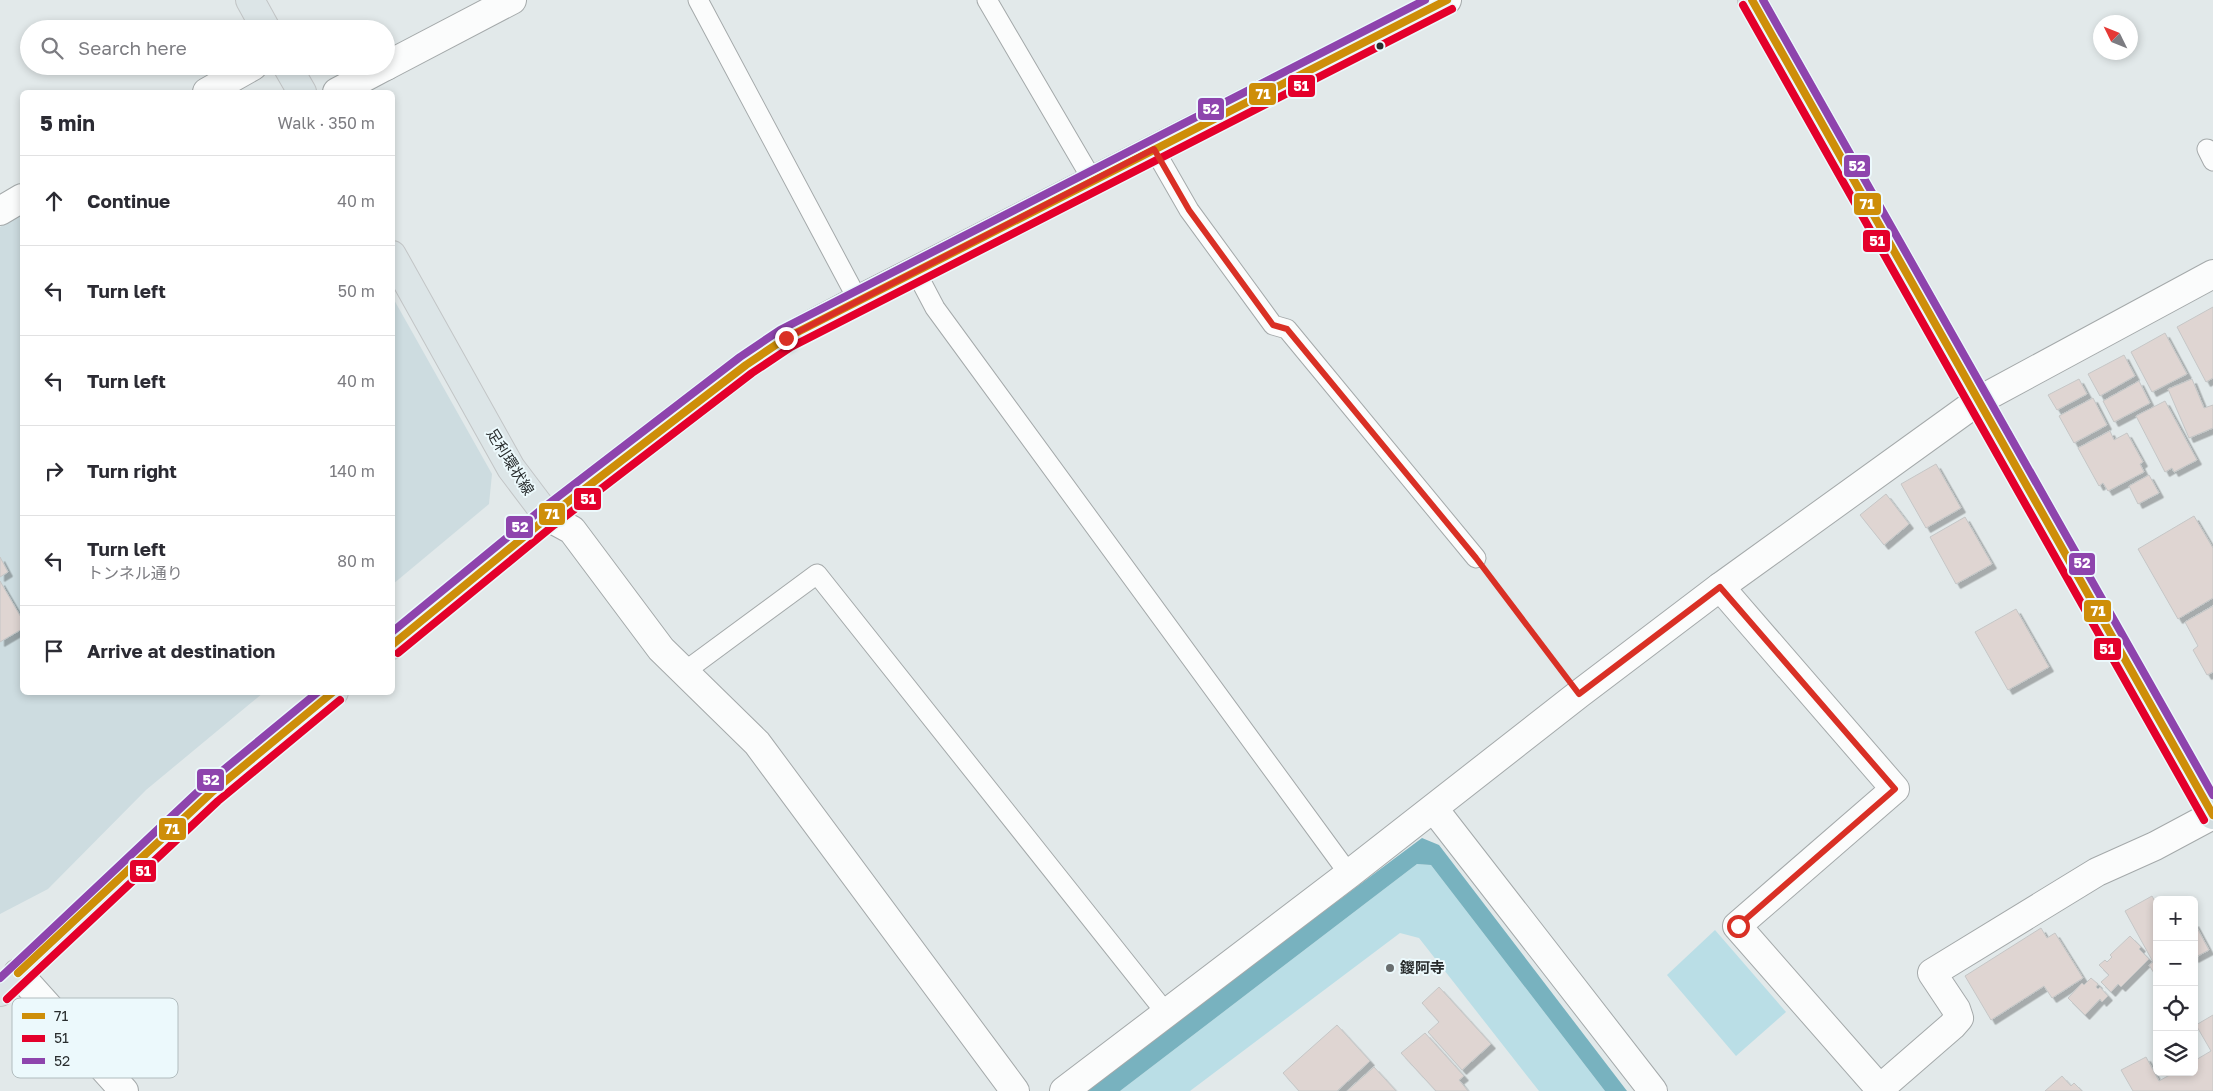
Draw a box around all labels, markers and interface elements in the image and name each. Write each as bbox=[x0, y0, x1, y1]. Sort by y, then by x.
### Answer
north arrow bbox=[2093, 15, 2138, 60]
search box bbox=[20, 20, 395, 75]
icon: search bbox=[38, 34, 66, 62]
text: Search here bbox=[78, 36, 187, 59]
unlabelled marker bbox=[1375, 41, 1385, 51]
line badge: 51 bbox=[1287, 74, 1316, 98]
text: 51 bbox=[1293, 77, 1309, 94]
line badge: 71 bbox=[1248, 82, 1277, 106]
text: 71 bbox=[1256, 85, 1270, 102]
line badge: 52 bbox=[1197, 97, 1225, 121]
text: 52 bbox=[1202, 100, 1220, 117]
text: 5 min bbox=[40, 110, 95, 136]
text: Walk · 350 m bbox=[278, 113, 375, 133]
line badge: 52 bbox=[1843, 154, 1871, 178]
text: 52 bbox=[1848, 157, 1866, 174]
icon: ahead bbox=[40, 187, 68, 215]
text: Continue bbox=[87, 189, 170, 212]
text: 40 m bbox=[337, 191, 375, 211]
line badge: 71 bbox=[1853, 192, 1882, 216]
text: 71 bbox=[1860, 195, 1874, 212]
line badge: 51 bbox=[1862, 229, 1891, 253]
text: 51 bbox=[1869, 232, 1885, 249]
icon: left bbox=[40, 277, 68, 305]
text: Turn left bbox=[87, 279, 166, 302]
text: 50 m bbox=[338, 281, 375, 301]
route end bbox=[775, 327, 798, 350]
icon: left bbox=[40, 367, 68, 395]
text: Turn left bbox=[87, 369, 166, 392]
text: 40 m bbox=[337, 371, 375, 391]
street label: 足利環状線 bbox=[483, 425, 538, 498]
icon: right bbox=[40, 457, 68, 485]
text: Turn right bbox=[87, 459, 177, 482]
text: 140 m bbox=[329, 461, 375, 481]
line badge: 51 bbox=[573, 487, 602, 511]
text: 51 bbox=[580, 490, 596, 507]
line badge: 71 bbox=[538, 502, 566, 526]
text: 71 bbox=[545, 505, 559, 522]
line badge: 52 bbox=[505, 515, 534, 539]
text: 52 bbox=[511, 518, 529, 535]
text: Turn left bbox=[87, 537, 166, 560]
icon: left bbox=[40, 547, 68, 575]
text: 80 m bbox=[337, 551, 375, 571]
line badge: 52 bbox=[2068, 552, 2096, 576]
text: 52 bbox=[2073, 554, 2091, 571]
text: トンネル通り bbox=[87, 563, 183, 583]
line badge: 71 bbox=[2083, 599, 2112, 623]
text: 71 bbox=[2091, 602, 2105, 619]
icon: arrive bbox=[40, 637, 68, 665]
line badge: 51 bbox=[2093, 637, 2122, 661]
text: Arrive at destination bbox=[87, 639, 275, 662]
text: 51 bbox=[2099, 640, 2115, 657]
line badge: 52 bbox=[196, 768, 225, 792]
text: 52 bbox=[202, 771, 220, 788]
line badge: 71 bbox=[158, 817, 187, 841]
text: 71 bbox=[165, 820, 179, 837]
line badge: 51 bbox=[129, 859, 157, 883]
text: 51 bbox=[135, 862, 151, 879]
map controls bbox=[2153, 896, 2198, 1076]
button: + bbox=[2153, 896, 2198, 941]
route start bbox=[1727, 915, 1750, 938]
button: − bbox=[2153, 941, 2198, 986]
place label: 鑁阿寺 bbox=[1399, 958, 1445, 976]
marker: 鑁阿寺 bbox=[1384, 962, 1396, 974]
button: locate bbox=[2153, 986, 2198, 1031]
legend bbox=[12, 998, 178, 1078]
text: 71 bbox=[54, 1007, 68, 1024]
text: 51 bbox=[54, 1029, 69, 1046]
button: layers bbox=[2153, 1031, 2198, 1076]
text: 52 bbox=[54, 1052, 70, 1069]

